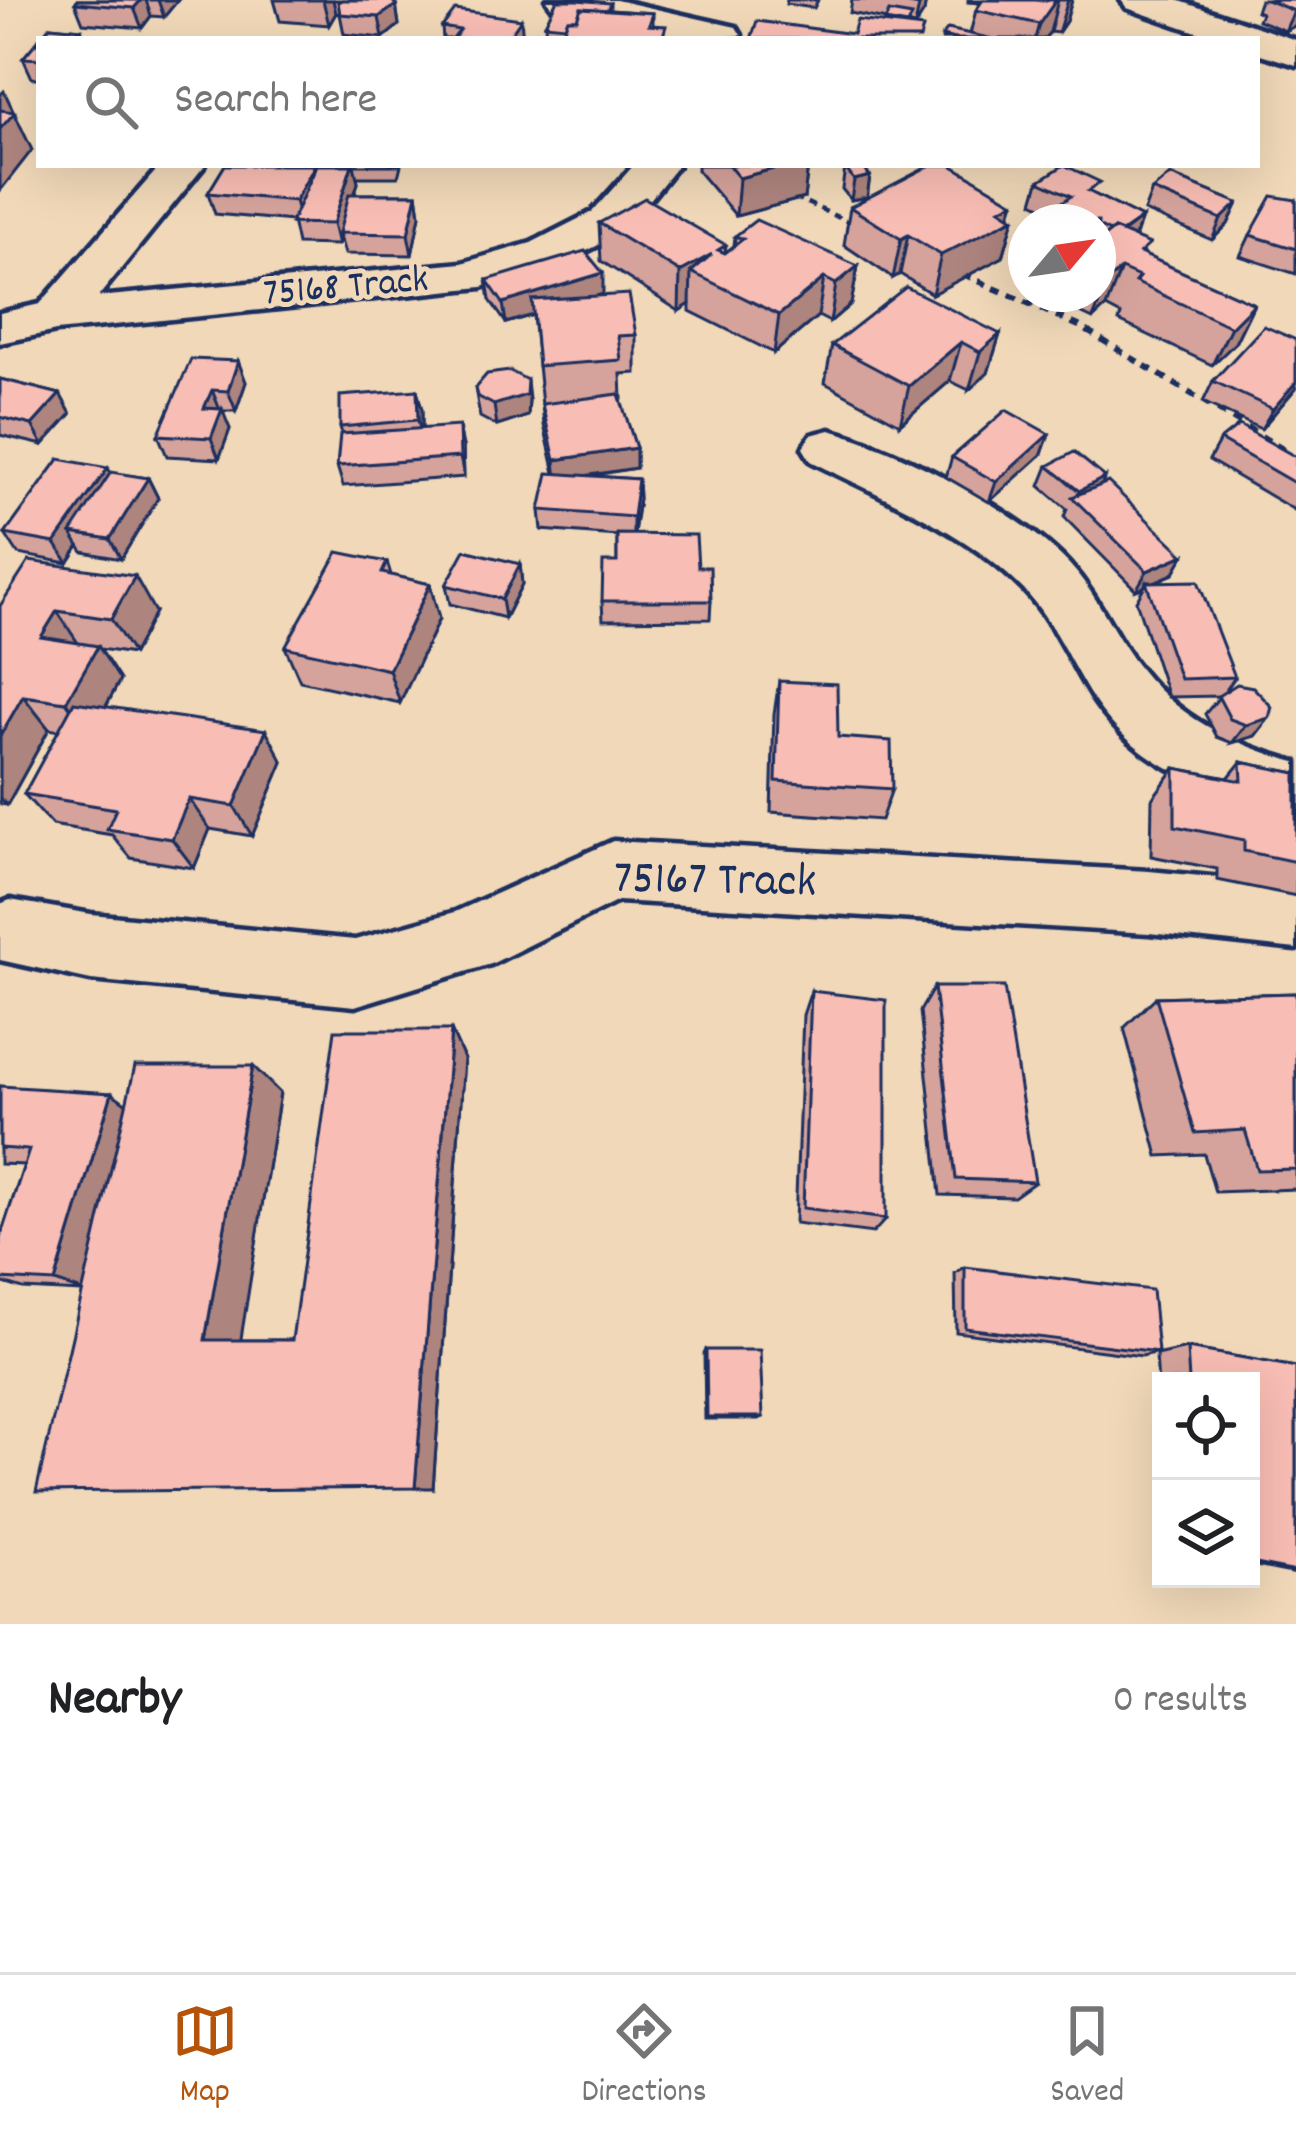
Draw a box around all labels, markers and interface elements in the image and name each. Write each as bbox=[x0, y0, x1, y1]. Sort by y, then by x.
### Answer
search box bbox=[36, 36, 1260, 168]
icon: search bbox=[78, 69, 144, 135]
text: Search here bbox=[174, 70, 377, 134]
north arrow bbox=[1008, 204, 1116, 312]
street label: 75168 Track bbox=[261, 254, 431, 324]
street label: 75167 Track bbox=[613, 847, 817, 919]
map controls bbox=[1152, 1372, 1260, 1588]
button: locate bbox=[1152, 1372, 1260, 1480]
button: layers bbox=[1152, 1480, 1260, 1588]
text: Nearby bbox=[48, 1666, 181, 1738]
text: 0 results bbox=[1113, 1675, 1248, 1730]
tab: Map bbox=[172, 1998, 238, 2117]
tab: Directions bbox=[582, 1998, 707, 2117]
tab: Saved bbox=[1050, 1998, 1124, 2117]

